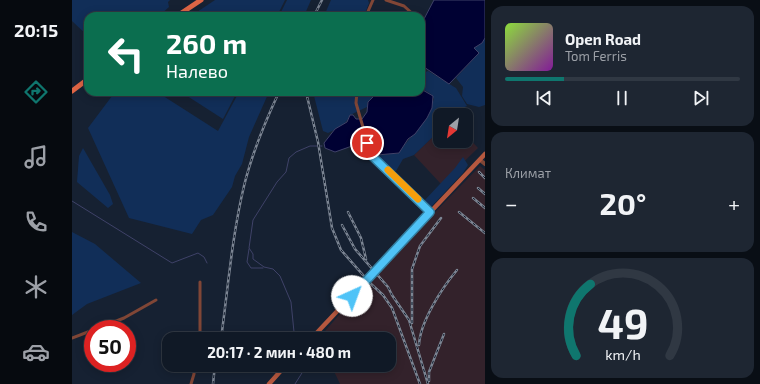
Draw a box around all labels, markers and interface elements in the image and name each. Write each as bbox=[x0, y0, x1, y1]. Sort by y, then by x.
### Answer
text: 20:15 bbox=[14, 19, 58, 41]
text: 260 m bbox=[166, 26, 247, 60]
icon: left bbox=[100, 28, 152, 80]
text: Open Road bbox=[565, 30, 641, 48]
text: Tom Ferris bbox=[565, 48, 627, 64]
text: Налево bbox=[166, 60, 228, 82]
icon: directions bbox=[22, 78, 50, 106]
icon: previous bbox=[533, 87, 555, 109]
icon: pause bbox=[611, 87, 633, 109]
icon: next bbox=[690, 87, 712, 109]
north arrow bbox=[433, 108, 473, 148]
map controls bbox=[433, 108, 473, 148]
pin bbox=[350, 126, 384, 160]
icon: arrive bbox=[356, 132, 378, 154]
icon: music bbox=[22, 143, 50, 171]
text: Климат bbox=[505, 165, 551, 181]
text: 20° bbox=[600, 185, 646, 221]
text: − bbox=[505, 190, 518, 216]
text: + bbox=[728, 190, 740, 216]
icon: phone bbox=[22, 208, 50, 236]
icon: climate bbox=[22, 273, 50, 301]
position arrow bbox=[331, 275, 373, 317]
text: 49 bbox=[597, 297, 648, 347]
speed limit sign: 50 bbox=[84, 320, 136, 372]
icon: car bbox=[22, 338, 50, 366]
text: 20:17 · 2 мин · 480 m bbox=[207, 343, 351, 361]
text: km/h bbox=[605, 346, 640, 363]

